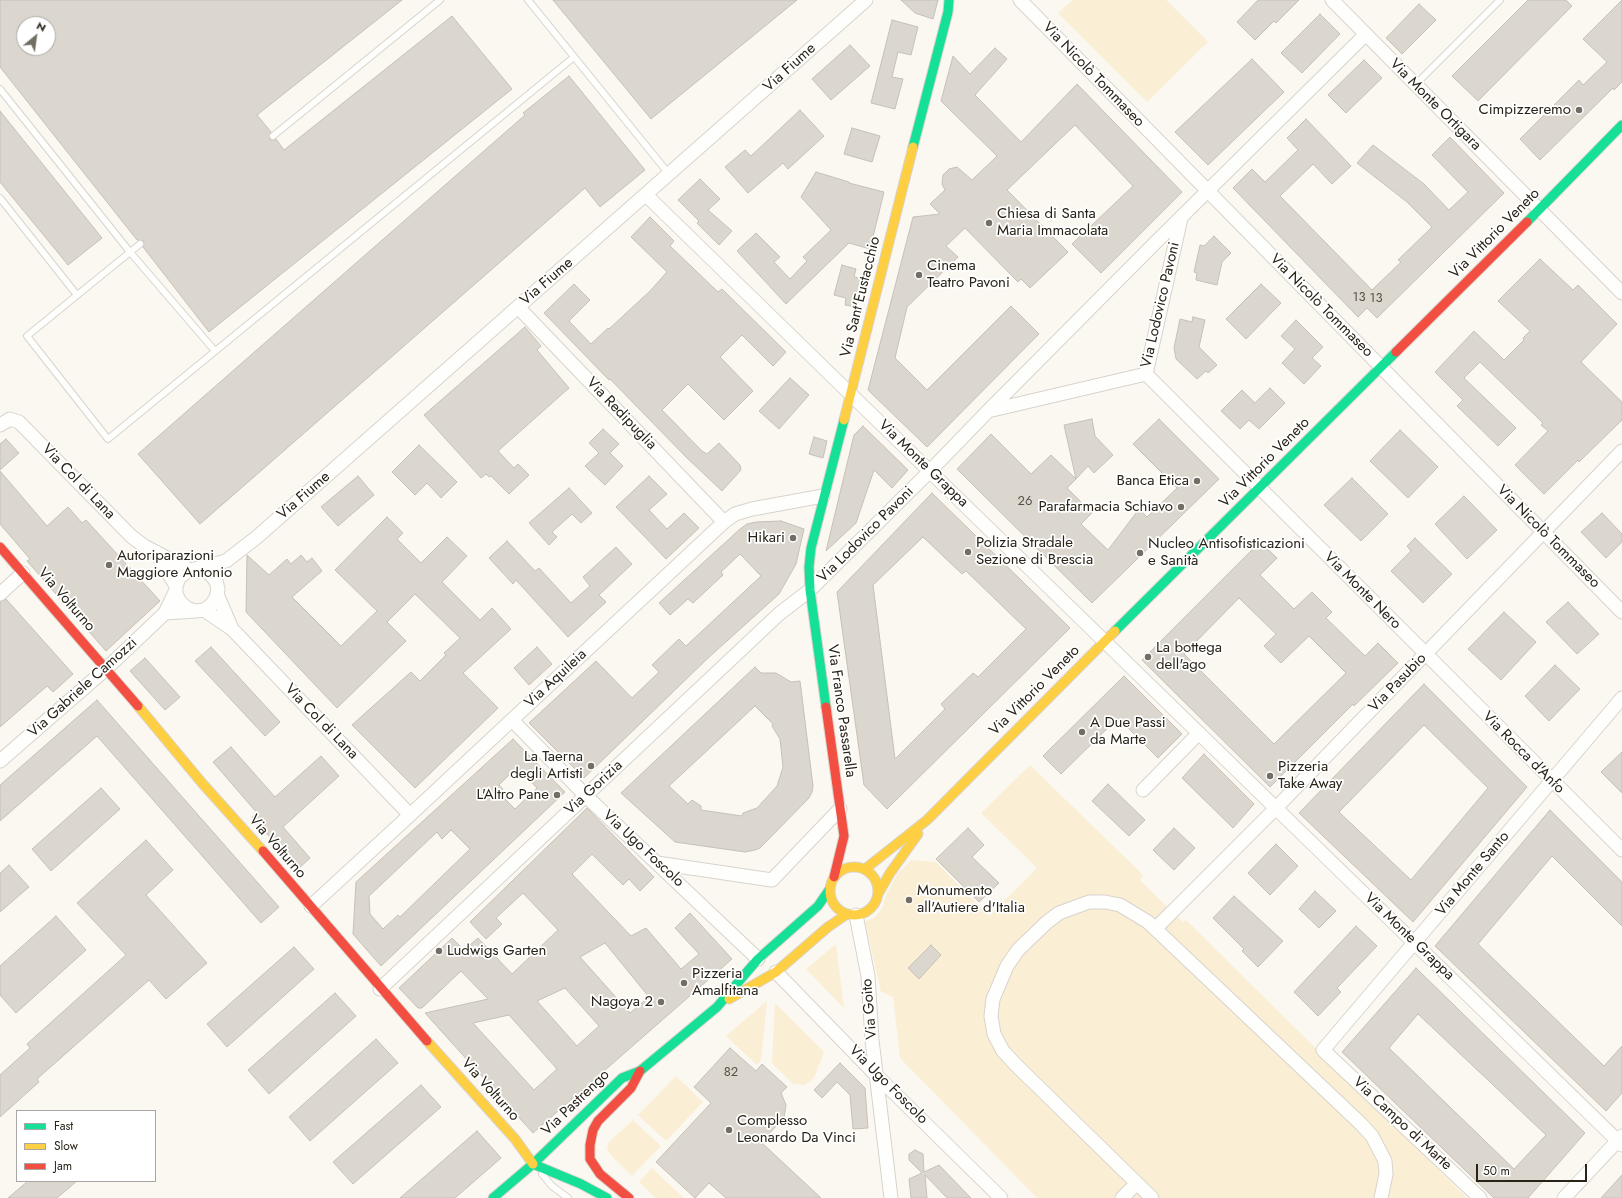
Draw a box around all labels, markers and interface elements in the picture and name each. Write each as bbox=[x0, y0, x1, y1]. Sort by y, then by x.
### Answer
north arrow bbox=[16, 16, 56, 56]
text: N bbox=[34, 17, 49, 35]
street label: Via Nicolò Tommaseo bbox=[1038, 19, 1148, 131]
street label: Via Fiume bbox=[760, 40, 820, 96]
street label: Via Monte Ortigara bbox=[1385, 55, 1485, 155]
place label: Cimpizzeremo bbox=[1478, 101, 1571, 119]
marker: Cimpizzeremo bbox=[1574, 105, 1584, 115]
street label: Via Vittorio Veneto bbox=[1446, 185, 1544, 283]
place label: Chiesa di Santa Maria Immacolata bbox=[997, 205, 1108, 240]
marker: Chiesa di Santa Maria Immacolata bbox=[984, 218, 994, 228]
street label: Via Sant'Eustacchio bbox=[837, 235, 885, 359]
street label: Via Lodovico Pavoni bbox=[1138, 240, 1184, 370]
street label: Via Nicolò Tommaseo bbox=[1266, 251, 1376, 361]
street label: Via Fiume bbox=[517, 254, 577, 310]
place label: Cinema Teatro Pavoni bbox=[927, 257, 1010, 292]
marker: Cinema Teatro Pavoni bbox=[914, 270, 924, 280]
house number: 13 bbox=[1353, 290, 1365, 306]
house number: 13 bbox=[1370, 291, 1382, 307]
street label: Via Redipuglia bbox=[582, 374, 660, 454]
street label: Via Vittorio Veneto bbox=[1216, 414, 1314, 512]
street label: Via Monte Grappa bbox=[874, 417, 972, 511]
street label: Via Col di Lana bbox=[38, 441, 118, 523]
street label: Via Fiume bbox=[274, 468, 334, 524]
place label: Banca Etica bbox=[1117, 472, 1189, 490]
marker: Banca Etica bbox=[1192, 476, 1202, 486]
street label: Via Nicolò Tommaseo bbox=[1493, 482, 1603, 592]
street label: Via Lodovico Pavoni bbox=[814, 483, 918, 587]
house number: 26 bbox=[1018, 494, 1032, 510]
place label: Parafarmacia Schiavo bbox=[1038, 498, 1173, 516]
marker: Parafarmacia Schiavo bbox=[1176, 502, 1186, 512]
place label: Hikari bbox=[748, 529, 785, 547]
marker: Hikari bbox=[788, 533, 798, 543]
place label: Polizia Stradale Sezione di Brescia bbox=[976, 534, 1093, 569]
place label: Nucleo Antisofisticazioni e Sanità bbox=[1148, 535, 1305, 570]
place label: Autoriparazioni Maggiore Antonio bbox=[117, 547, 232, 582]
marker: Polizia Stradale Sezione di Brescia bbox=[963, 547, 973, 557]
marker: Nucleo Antisofisticazioni e Sanità bbox=[1135, 548, 1145, 558]
street label: Via Monte Nero bbox=[1320, 549, 1404, 633]
marker: Autoriparazioni Maggiore Antonio bbox=[104, 560, 114, 570]
street label: Via Volturno bbox=[33, 564, 99, 636]
street label: Via Gabriele Camozzi bbox=[25, 634, 141, 742]
place label: La bottega dell'ago bbox=[1156, 639, 1222, 674]
street label: Via Vittorio Veneto bbox=[986, 642, 1084, 740]
street label: Via Franco Passarella bbox=[823, 643, 859, 779]
street label: Via Aquileia bbox=[521, 646, 591, 712]
street label: Via Pasubio bbox=[1365, 650, 1431, 716]
marker: La bottega dell'ago bbox=[1143, 652, 1153, 662]
street label: Via Col di Lana bbox=[281, 681, 361, 763]
street label: Via Rocca d'Anfo bbox=[1478, 708, 1568, 798]
place label: A Due Passi da Marte bbox=[1090, 714, 1166, 749]
marker: A Due Passi da Marte bbox=[1077, 727, 1087, 737]
place label: La Taerna degli Artisti bbox=[510, 748, 583, 783]
street label: Via Gorizia bbox=[561, 757, 627, 819]
place label: Pizzeria Take Away bbox=[1278, 758, 1342, 793]
marker: La Taerna degli Artisti bbox=[586, 761, 596, 771]
marker: Pizzeria Take Away bbox=[1265, 771, 1275, 781]
place label: L'Altro Pane bbox=[476, 786, 549, 804]
marker: L'Altro Pane bbox=[552, 790, 562, 800]
street label: Via Ugo Foscolo bbox=[599, 807, 687, 891]
street label: Via Volturno bbox=[244, 811, 310, 883]
street label: Via Monte Santo bbox=[1432, 828, 1514, 920]
place label: Monumento all'Autiere d'Italia bbox=[917, 882, 1025, 917]
street label: Via Monte Grappa bbox=[1360, 890, 1458, 984]
marker: Monumento all'Autiere d'Italia bbox=[904, 895, 914, 905]
place label: Ludwigs Garten bbox=[447, 942, 546, 960]
marker: Ludwigs Garten bbox=[434, 946, 444, 956]
place label: Pizzeria Amalfitana bbox=[692, 965, 758, 1000]
marker: Pizzeria Amalfitana bbox=[679, 978, 689, 988]
street label: Via Goito bbox=[858, 978, 882, 1040]
place label: Nagoya 2 bbox=[591, 993, 653, 1011]
marker: Nagoya 2 bbox=[656, 997, 666, 1007]
street label: Via Ugo Foscolo bbox=[845, 1042, 931, 1128]
street label: Via Volturno bbox=[457, 1055, 523, 1125]
house number: 82 bbox=[724, 1065, 738, 1081]
street label: Via Pastrengo bbox=[538, 1066, 614, 1140]
street label: Via Campo di Marte bbox=[1349, 1074, 1455, 1174]
legend bbox=[16, 1110, 156, 1182]
place label: Complesso Leonardo Da Vinci bbox=[737, 1112, 856, 1147]
text: Fast bbox=[54, 1117, 73, 1135]
marker: Complesso Leonardo Da Vinci bbox=[724, 1125, 734, 1135]
text: Slow bbox=[54, 1137, 78, 1155]
scale bar bbox=[1478, 1156, 1589, 1182]
text: Jam bbox=[54, 1157, 72, 1175]
text: 50 m bbox=[1483, 1162, 1510, 1180]

